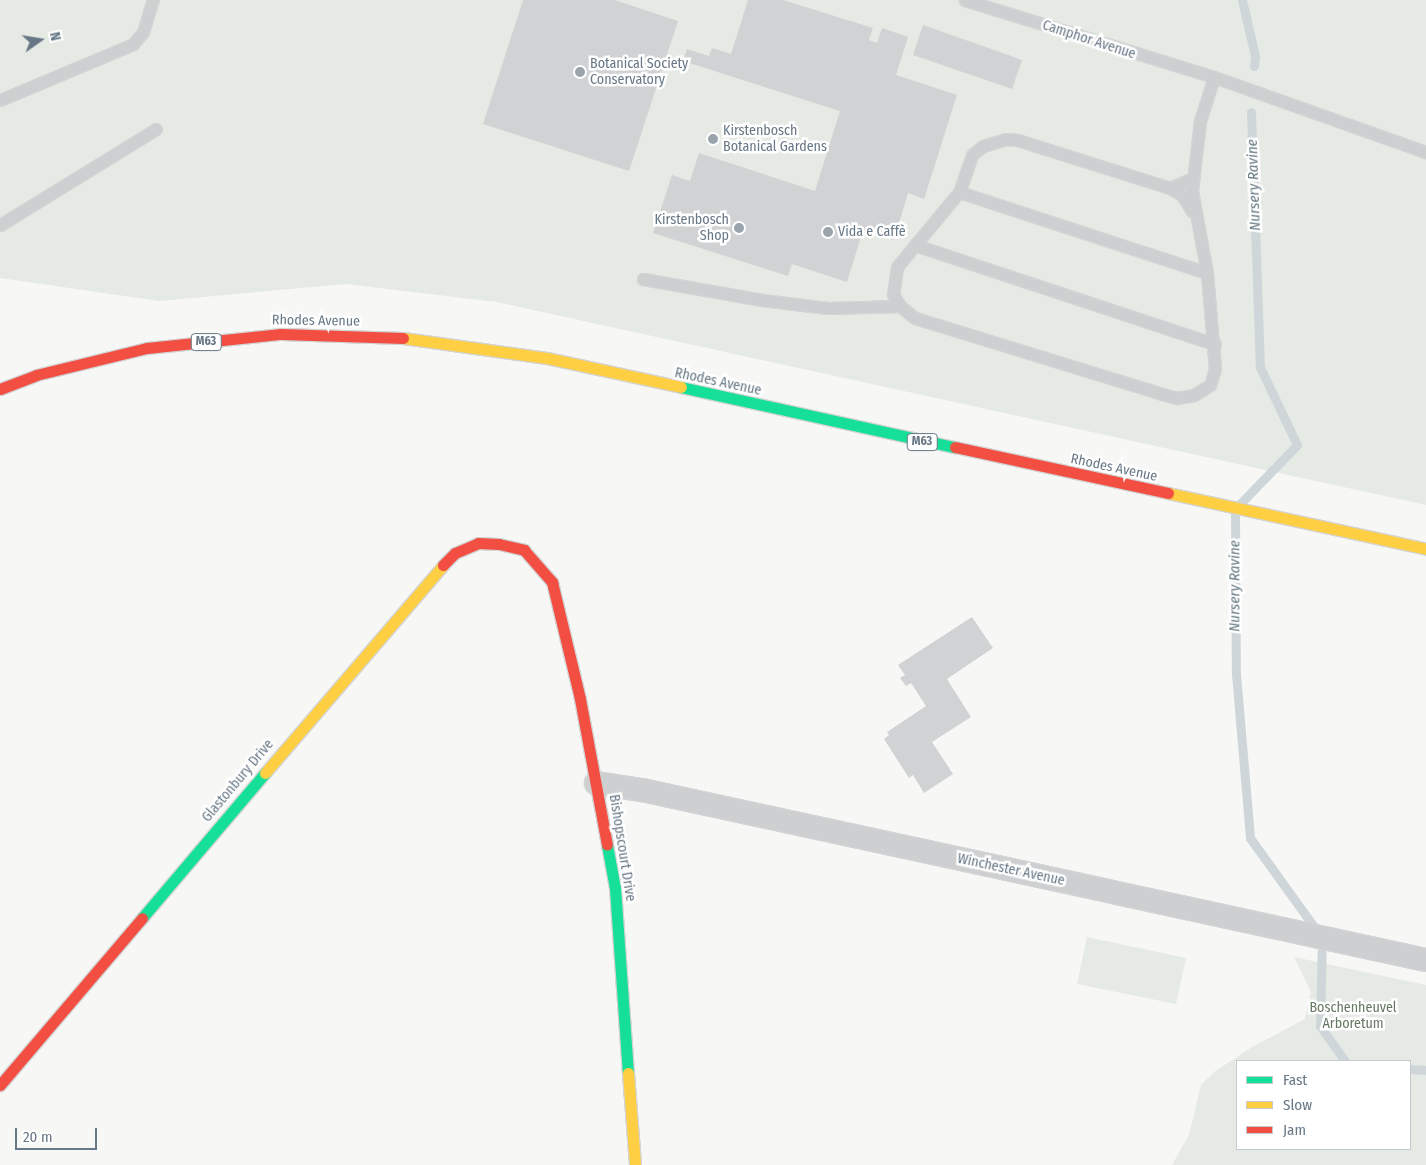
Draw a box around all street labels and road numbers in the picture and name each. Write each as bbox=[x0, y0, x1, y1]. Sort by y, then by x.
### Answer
street label: Camphor Avenue bbox=[1040, 17, 1138, 63]
street label: Rhodes Avenue bbox=[272, 312, 360, 330]
road number: M63 bbox=[190, 332, 222, 352]
street label: Rhodes Avenue bbox=[673, 365, 763, 399]
road number: M63 bbox=[906, 432, 938, 452]
street label: Rhodes Avenue bbox=[1069, 451, 1159, 485]
street label: Glastonbury Drive bbox=[199, 736, 277, 826]
street label: Bishopscourt Drive bbox=[605, 793, 639, 903]
street label: Winchester Avenue bbox=[956, 850, 1066, 890]

